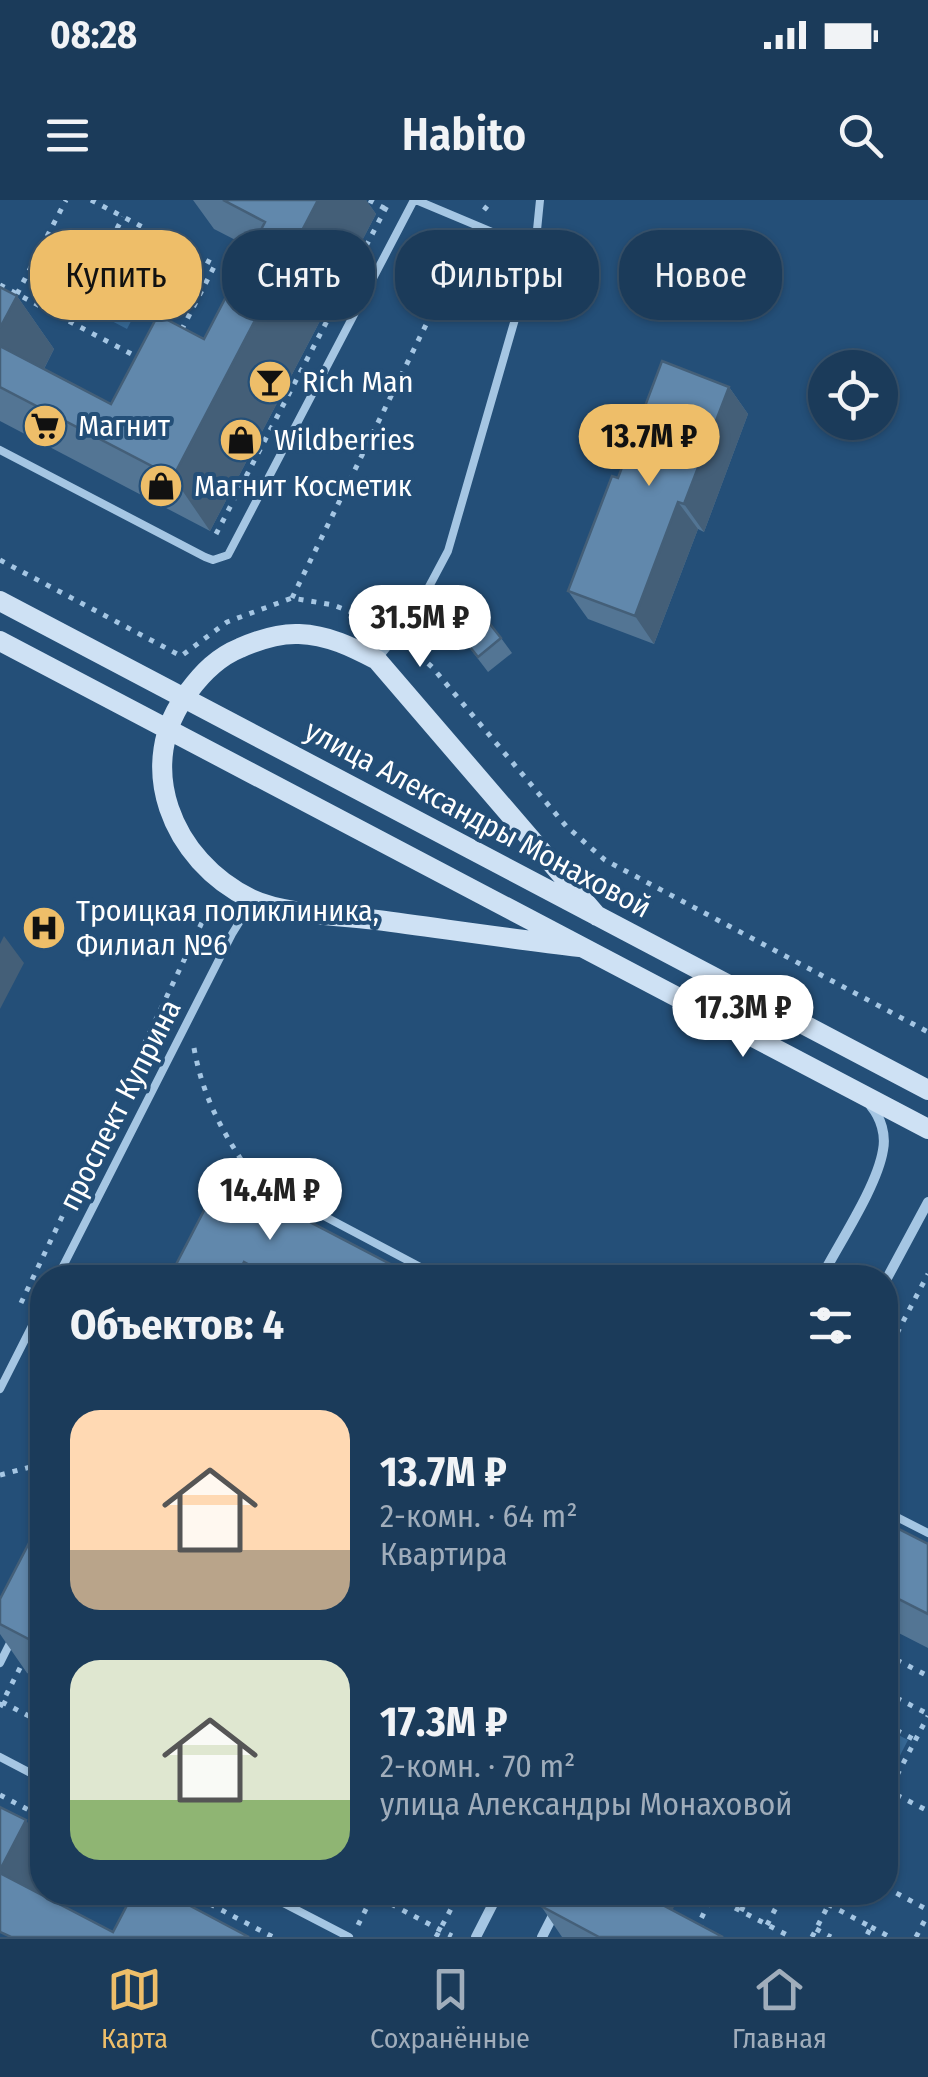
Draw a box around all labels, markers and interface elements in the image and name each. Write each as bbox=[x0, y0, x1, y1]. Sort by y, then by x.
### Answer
text: 08:28 bbox=[50, 12, 137, 58]
icon: menu bbox=[40, 108, 95, 163]
text: Habito bbox=[402, 108, 526, 162]
icon: search bbox=[833, 108, 888, 163]
chip: Купить bbox=[30, 230, 202, 320]
chip: Снять bbox=[222, 230, 375, 320]
chip: Фильтры bbox=[395, 230, 599, 320]
chip: Новое bbox=[619, 230, 782, 320]
map controls bbox=[808, 350, 898, 440]
button: locate bbox=[808, 350, 898, 440]
bar icon: Rich Man bbox=[247, 359, 293, 405]
place label: Rich Man bbox=[302, 364, 413, 400]
supermarket icon: Магнит bbox=[22, 403, 68, 449]
pin: 13.7M ₽ bbox=[557, 404, 741, 489]
place label: Магнит bbox=[78, 408, 171, 444]
shop icon: Wildberries bbox=[218, 417, 264, 463]
text: 13.7M ₽ bbox=[601, 417, 697, 455]
place label: Wildberries bbox=[274, 422, 415, 458]
shop icon: Магнит Косметик bbox=[138, 463, 184, 509]
place label: Магнит Косметик bbox=[194, 468, 412, 504]
pin: 31.5M ₽ bbox=[328, 585, 512, 670]
text: 31.5M ₽ bbox=[371, 598, 469, 636]
street label: улица Александры Монаховой bbox=[299, 712, 657, 926]
place label: Троицкая поликлиника, Филиал №6 bbox=[76, 893, 379, 963]
hospital icon: Троицкая поликлиника, Филиал №6 bbox=[21, 905, 67, 951]
pin: 17.3M ₽ bbox=[651, 975, 835, 1060]
text: 17.3M ₽ bbox=[694, 988, 792, 1026]
street label: проспект Куприна bbox=[51, 993, 189, 1217]
pin: 14.4M ₽ bbox=[178, 1158, 362, 1243]
text: 14.4M ₽ bbox=[220, 1171, 320, 1209]
icon: filters bbox=[803, 1298, 858, 1353]
text: Объектов: 4 bbox=[70, 1300, 284, 1350]
text: 13.7M ₽ bbox=[380, 1447, 507, 1497]
icon: home bbox=[150, 1450, 270, 1570]
text: 2-комн. · 64 m² bbox=[380, 1497, 578, 1535]
text: Квартира bbox=[380, 1535, 507, 1573]
text: 17.3M ₽ bbox=[380, 1697, 508, 1747]
icon: home bbox=[150, 1700, 270, 1820]
text: 2-комн. · 70 m² bbox=[380, 1747, 575, 1785]
text: улица Александры Монаховой bbox=[380, 1785, 792, 1823]
tab: Карта bbox=[101, 1962, 168, 2055]
tab: Сохранённые bbox=[370, 1962, 530, 2055]
tab: Главная bbox=[732, 1962, 827, 2055]

